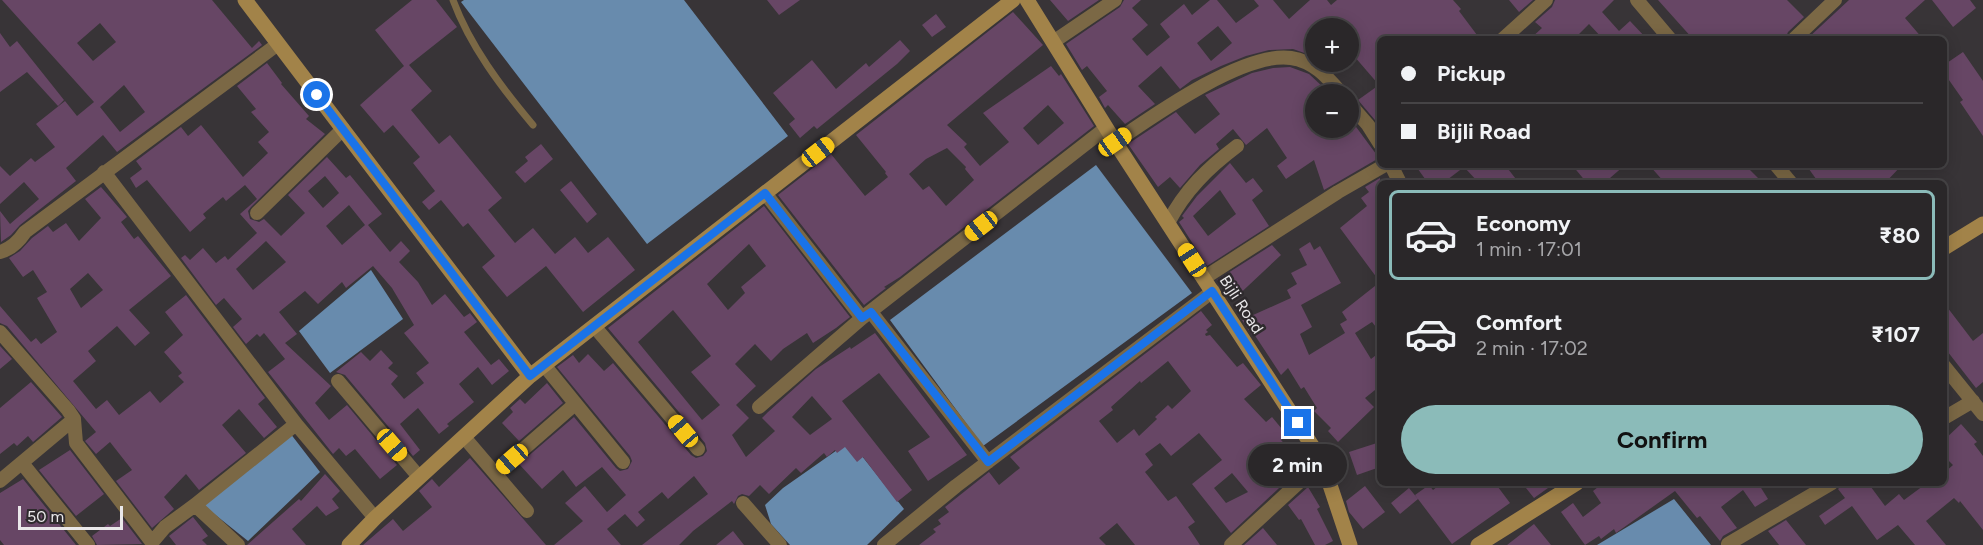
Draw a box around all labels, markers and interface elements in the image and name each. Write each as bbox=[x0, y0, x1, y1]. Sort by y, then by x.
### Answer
map controls bbox=[1305, 18, 1359, 138]
button: + bbox=[1305, 18, 1359, 72]
text: Pickup bbox=[1437, 60, 1506, 87]
route start bbox=[303, 81, 330, 108]
button: − bbox=[1305, 84, 1359, 138]
text: Bijli Road bbox=[1437, 118, 1531, 145]
car bbox=[1095, 124, 1135, 160]
car bbox=[798, 134, 838, 170]
car bbox=[961, 208, 1001, 244]
icon: car bbox=[1404, 208, 1458, 262]
text: Economy bbox=[1476, 210, 1571, 237]
text: ₹80 bbox=[1879, 222, 1920, 249]
text: 1 min · 17:01 bbox=[1476, 237, 1582, 261]
car bbox=[1175, 240, 1209, 280]
street label: Bijli Road bbox=[1216, 272, 1267, 337]
icon: car bbox=[1404, 307, 1458, 361]
text: Comfort bbox=[1476, 309, 1562, 336]
text: ₹107 bbox=[1871, 321, 1920, 348]
text: 2 min · 17:02 bbox=[1476, 336, 1588, 360]
button: Confirm bbox=[1401, 405, 1923, 474]
route end bbox=[1284, 409, 1311, 436]
car bbox=[665, 411, 701, 451]
car bbox=[373, 426, 411, 464]
car bbox=[493, 440, 531, 478]
callout: 2 min bbox=[1248, 444, 1348, 486]
text: 2 min bbox=[1272, 453, 1323, 477]
scale bar bbox=[18, 503, 123, 530]
text: 50 m bbox=[27, 507, 64, 526]

